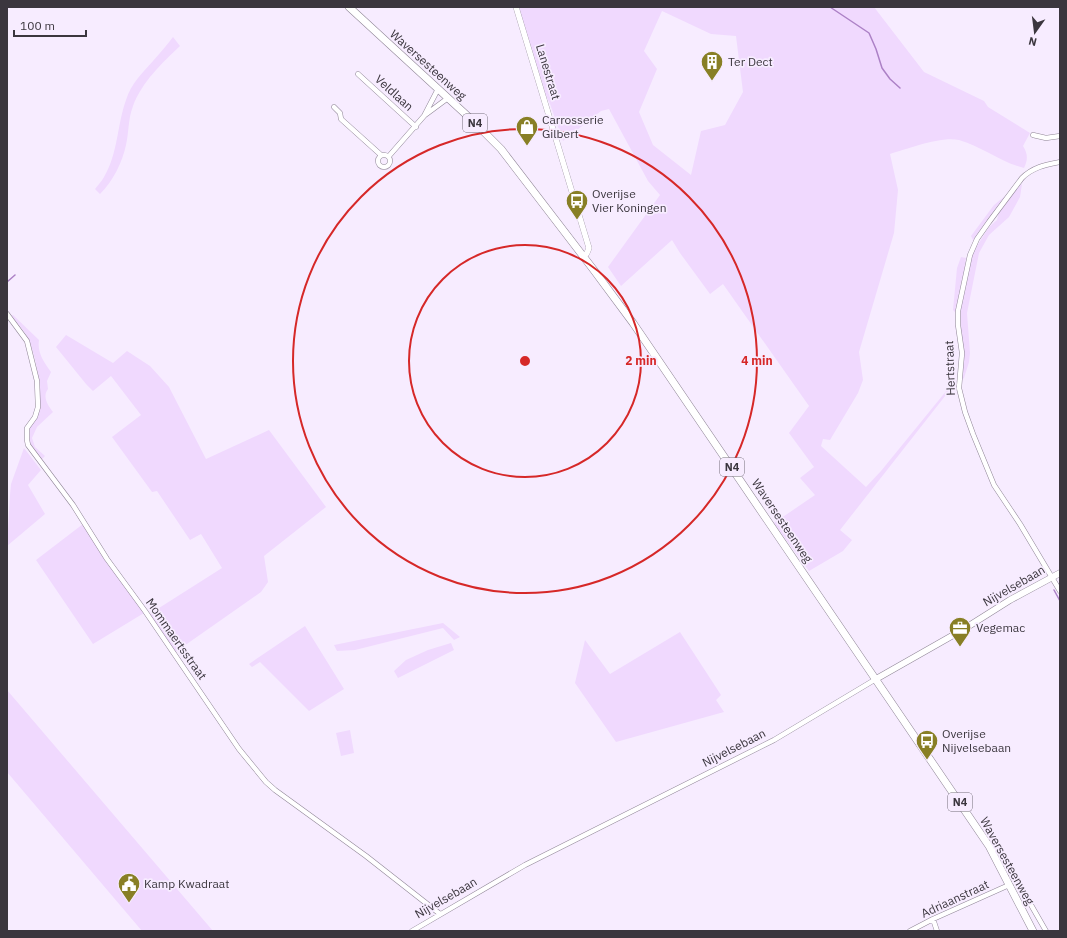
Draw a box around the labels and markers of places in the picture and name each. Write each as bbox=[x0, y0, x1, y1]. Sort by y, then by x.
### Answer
building icon: Ter Dect bbox=[699, 49, 725, 82]
place label: Ter Dect bbox=[728, 54, 773, 69]
place label: Carrosserie Gilbert bbox=[542, 112, 604, 141]
shop icon: Carrosserie Gilbert bbox=[514, 114, 540, 147]
place label: Overijse Vier Koningen bbox=[592, 186, 666, 215]
bus stop icon: Overijse Vier Koningen bbox=[564, 188, 590, 221]
centre of rings bbox=[518, 354, 532, 368]
office icon: Vegemac bbox=[947, 615, 973, 648]
place label: Vegemac bbox=[976, 620, 1025, 635]
place label: Overijse Nijvelsebaan bbox=[942, 726, 1011, 755]
bus stop icon: Overijse Nijvelsebaan bbox=[914, 728, 940, 761]
public building icon: Kamp Kwadraat bbox=[116, 871, 142, 904]
place label: Kamp Kwadraat bbox=[144, 876, 229, 891]

